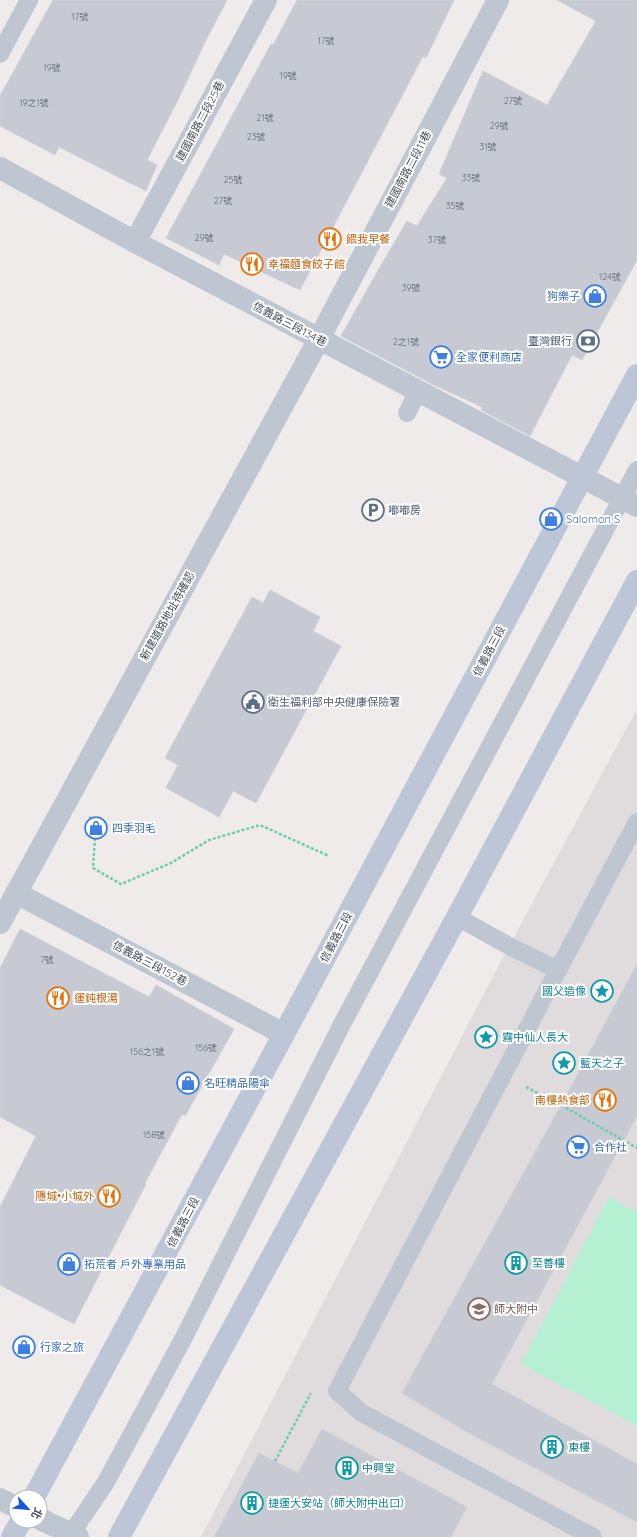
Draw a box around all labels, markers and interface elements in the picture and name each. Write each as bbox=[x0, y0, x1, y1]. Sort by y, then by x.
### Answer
house number: 17號 bbox=[72, 11, 88, 22]
house number: 17號 bbox=[318, 35, 334, 46]
house number: 19號 bbox=[43, 62, 61, 73]
house number: 19號 bbox=[279, 70, 297, 81]
street label: 建國南路二段25巷 bbox=[173, 78, 227, 164]
house number: 27號 bbox=[504, 95, 522, 106]
house number: 19之1號 bbox=[19, 97, 49, 108]
house number: 21號 bbox=[256, 112, 274, 123]
house number: 29號 bbox=[489, 120, 509, 131]
street label: 建國南路二段11巷 bbox=[382, 128, 434, 210]
house number: 23號 bbox=[247, 131, 265, 142]
house number: 31號 bbox=[479, 141, 497, 152]
house number: 33號 bbox=[462, 172, 480, 183]
house number: 25號 bbox=[224, 174, 242, 185]
house number: 27號 bbox=[214, 195, 232, 206]
house number: 35號 bbox=[446, 200, 464, 211]
restaurant icon: 餵我早餐 bbox=[317, 226, 343, 252]
house number: 29號 bbox=[194, 232, 214, 243]
place label: 餵我早餐 bbox=[346, 232, 390, 246]
house number: 37號 bbox=[428, 234, 446, 245]
restaurant icon: 幸福麵食餃子館 bbox=[239, 251, 265, 277]
place label: 幸福麵食餃子館 bbox=[268, 257, 345, 271]
house number: 124號 bbox=[599, 271, 621, 282]
house number: 39號 bbox=[402, 282, 420, 293]
shop icon: 狗樂子 bbox=[582, 283, 608, 309]
place label: 狗樂子 bbox=[547, 289, 580, 303]
street label: 信義路三段134巷 bbox=[251, 299, 329, 349]
bank icon: 臺灣銀行 bbox=[575, 328, 601, 354]
place label: 臺灣銀行 bbox=[528, 334, 572, 348]
house number: 2之1號 bbox=[393, 336, 419, 347]
supermarket icon: 全家便利商店 bbox=[428, 344, 454, 370]
place label: 全家便利商店 bbox=[456, 350, 522, 364]
parking icon: 嘟嘟房 bbox=[360, 497, 386, 523]
place label: 嘟嘟房 bbox=[388, 503, 421, 517]
shop icon: Salomon S bbox=[538, 506, 564, 532]
place label: Salomon S bbox=[566, 512, 620, 526]
street label: 新建道路地址待確認 bbox=[137, 569, 197, 663]
street label: 信義路三段 bbox=[470, 623, 508, 679]
public building icon: 衛生福利部中央健康保險署 bbox=[240, 689, 266, 715]
place label: 衛生福利部中央健康保險署 bbox=[267, 695, 400, 709]
shop icon: 四季羽毛 bbox=[83, 815, 109, 841]
place label: 四季羽毛 bbox=[112, 821, 156, 835]
street label: 信義路三段 bbox=[317, 909, 355, 965]
street label: 信義路三段152巷 bbox=[110, 938, 190, 988]
house number: 7號 bbox=[40, 954, 54, 965]
place icon: 國父造像 bbox=[589, 978, 615, 1004]
place label: 國父造像 bbox=[542, 984, 586, 998]
restaurant icon: 運鈍根湯 bbox=[45, 985, 71, 1011]
place label: 運鈍根湯 bbox=[74, 991, 118, 1005]
place icon: 霧中仙人長大 bbox=[473, 1024, 499, 1050]
place label: 霧中仙人長大 bbox=[502, 1030, 568, 1044]
house number: 156號 bbox=[195, 1042, 217, 1053]
house number: 156之1號 bbox=[130, 1046, 164, 1057]
place icon: 藍天之子 bbox=[551, 1050, 577, 1076]
place label: 藍天之子 bbox=[580, 1056, 624, 1070]
shop icon: 名旺精品陽傘 bbox=[175, 1070, 201, 1096]
place label: 名旺精品陽傘 bbox=[204, 1076, 270, 1090]
restaurant icon: 南樓熱食部 bbox=[592, 1087, 618, 1113]
place label: 南樓熱食部 bbox=[535, 1093, 590, 1107]
house number: 158號 bbox=[143, 1129, 165, 1140]
supermarket icon: 合作社 bbox=[565, 1134, 591, 1160]
place label: 合作社 bbox=[594, 1140, 627, 1154]
restaurant icon: 隱城•小城外 bbox=[96, 1183, 122, 1209]
place label: 隱城•小城外 bbox=[35, 1189, 94, 1203]
street label: 信義路三段 bbox=[164, 1194, 202, 1250]
building icon: 至善樓 bbox=[503, 1250, 529, 1276]
shop icon: 拓荒者 戶外專業用品 bbox=[56, 1251, 82, 1277]
place label: 至善樓 bbox=[532, 1256, 565, 1270]
place label: 拓荒者 戶外專業用品 bbox=[84, 1257, 186, 1271]
school or university icon: 師大附中 bbox=[466, 1296, 492, 1322]
place label: 師大附中 bbox=[494, 1302, 538, 1316]
shop icon: 行家之旅 bbox=[11, 1334, 37, 1360]
place label: 行家之旅 bbox=[40, 1340, 84, 1354]
building icon: 東樓 bbox=[539, 1434, 565, 1460]
place label: 東樓 bbox=[568, 1440, 590, 1454]
building icon: 中興堂 bbox=[334, 1455, 360, 1481]
place label: 中興堂 bbox=[362, 1461, 395, 1475]
north arrow bbox=[8, 1489, 48, 1529]
building icon: 捷運大安站（師大附中出口） bbox=[239, 1490, 265, 1516]
place label: 捷運大安站（師大附中出口） bbox=[268, 1496, 411, 1510]
text: 北 bbox=[28, 1505, 46, 1522]

